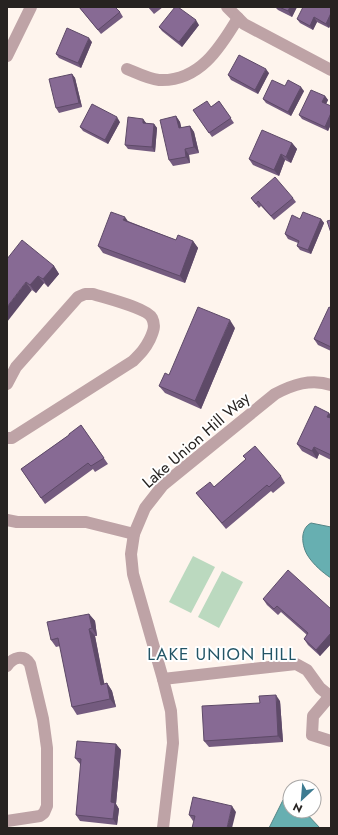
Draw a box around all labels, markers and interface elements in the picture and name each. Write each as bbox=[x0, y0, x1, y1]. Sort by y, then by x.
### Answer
street label: Lake Union Hill Way bbox=[137, 386, 256, 493]
district label: LAKE UNION HILL bbox=[147, 642, 297, 666]
north arrow bbox=[282, 779, 322, 819]
text: N bbox=[290, 799, 305, 817]

